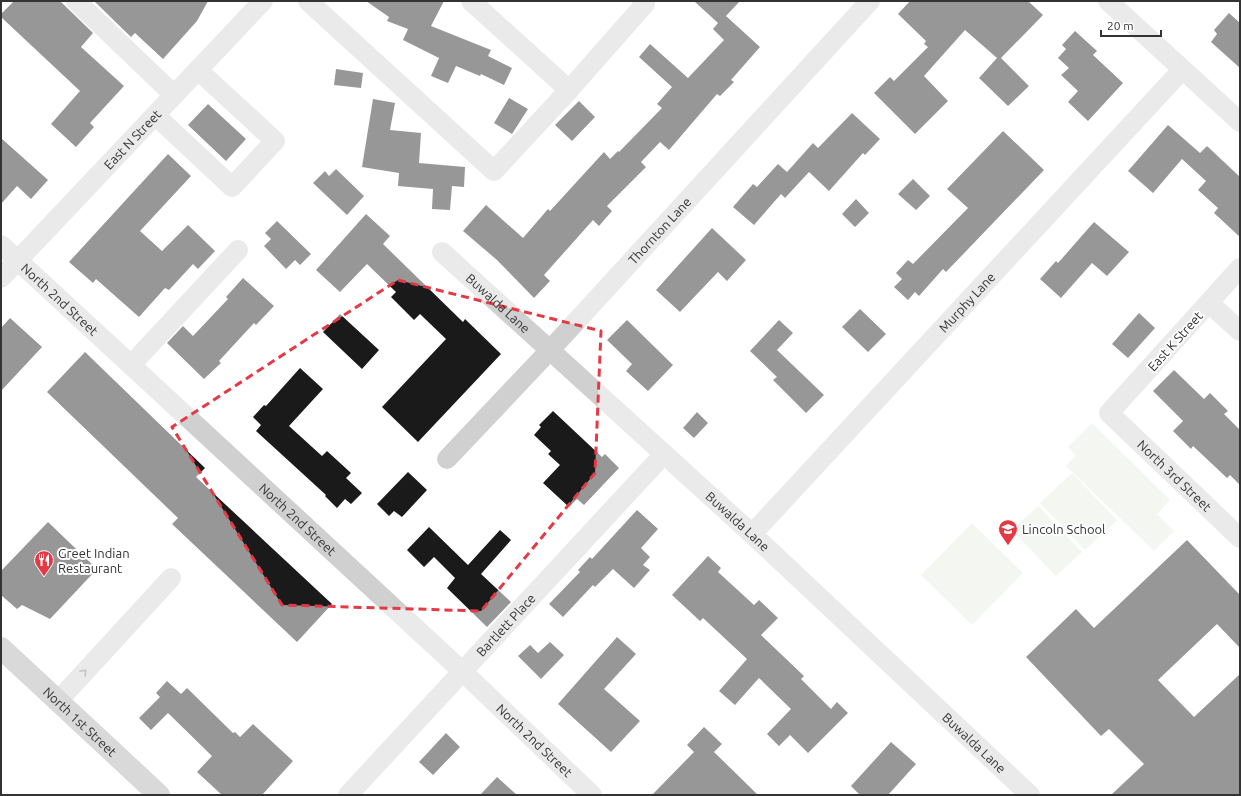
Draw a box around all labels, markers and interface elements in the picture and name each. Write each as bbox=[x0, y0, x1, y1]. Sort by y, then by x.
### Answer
scale bar bbox=[1101, 12, 1161, 38]
text: 20 m bbox=[1107, 19, 1134, 32]
street label: East N Street bbox=[101, 107, 164, 172]
street label: Thornton Lane bbox=[625, 194, 694, 267]
street label: North 2nd Street bbox=[19, 261, 101, 338]
street label: Murphy Lane bbox=[936, 270, 998, 335]
street label: Buwalda Lane bbox=[464, 271, 533, 336]
street label: East K Street bbox=[1145, 308, 1205, 374]
street label: North 3rd Street bbox=[1135, 437, 1214, 514]
street label: North 2nd Street bbox=[257, 480, 339, 558]
street label: Buwalda Lane bbox=[703, 489, 772, 554]
school or university icon: Lincoln School bbox=[997, 518, 1019, 546]
place label: Lincoln School bbox=[1022, 522, 1106, 536]
place label: Greet Indian Restaurant bbox=[58, 546, 130, 575]
restaurant icon: Greet Indian Restaurant bbox=[33, 549, 55, 577]
street label: Bartlett Place bbox=[473, 591, 538, 659]
one-way arrow bbox=[80, 669, 87, 677]
street label: North 1st Street bbox=[41, 684, 120, 759]
street label: North 2nd Street bbox=[494, 701, 575, 779]
street label: Buwalda Lane bbox=[940, 710, 1009, 776]

